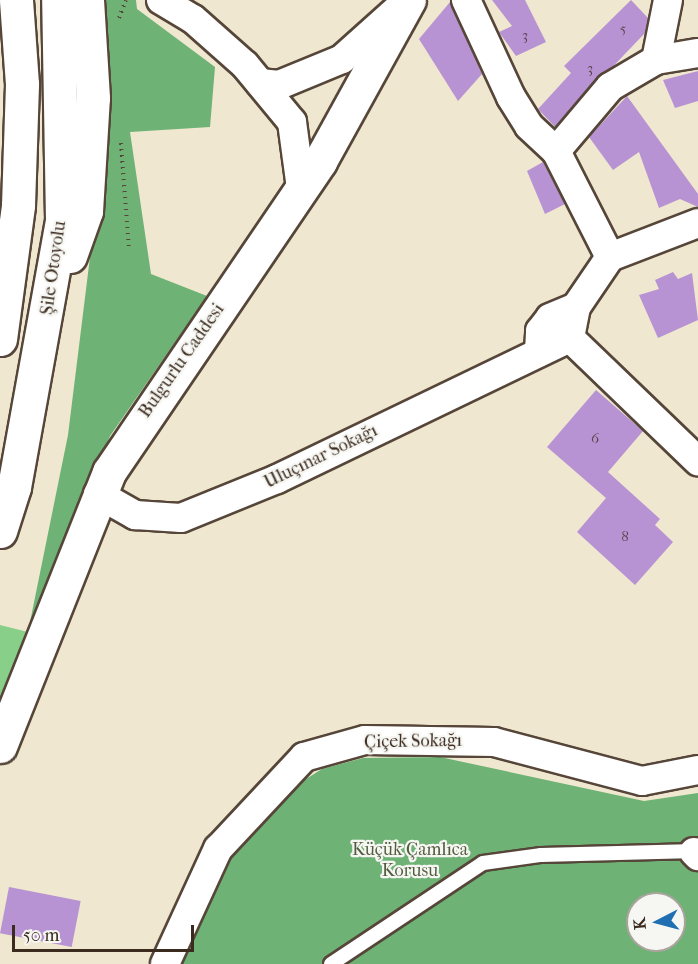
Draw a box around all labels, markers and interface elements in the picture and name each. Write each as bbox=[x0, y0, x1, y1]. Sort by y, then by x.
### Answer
house number: 5 bbox=[620, 20, 626, 38]
house number: 3 bbox=[522, 27, 528, 45]
house number: 3 bbox=[587, 60, 593, 78]
street label: Şile Otoyolu bbox=[37, 220, 71, 316]
street label: Bulgurlu Caddesi bbox=[135, 300, 229, 422]
street label: Uluçınar Sokağı bbox=[261, 420, 381, 494]
house number: 6 bbox=[591, 430, 599, 448]
house number: 8 bbox=[621, 528, 629, 546]
street label: Çiçek Sokağı bbox=[364, 730, 462, 754]
park label: Küçük Çamlıca Korusu bbox=[352, 840, 468, 882]
north arrow bbox=[626, 892, 686, 952]
scale bar bbox=[15, 913, 196, 951]
text: K bbox=[630, 917, 650, 931]
text: 50 m bbox=[23, 925, 59, 946]

